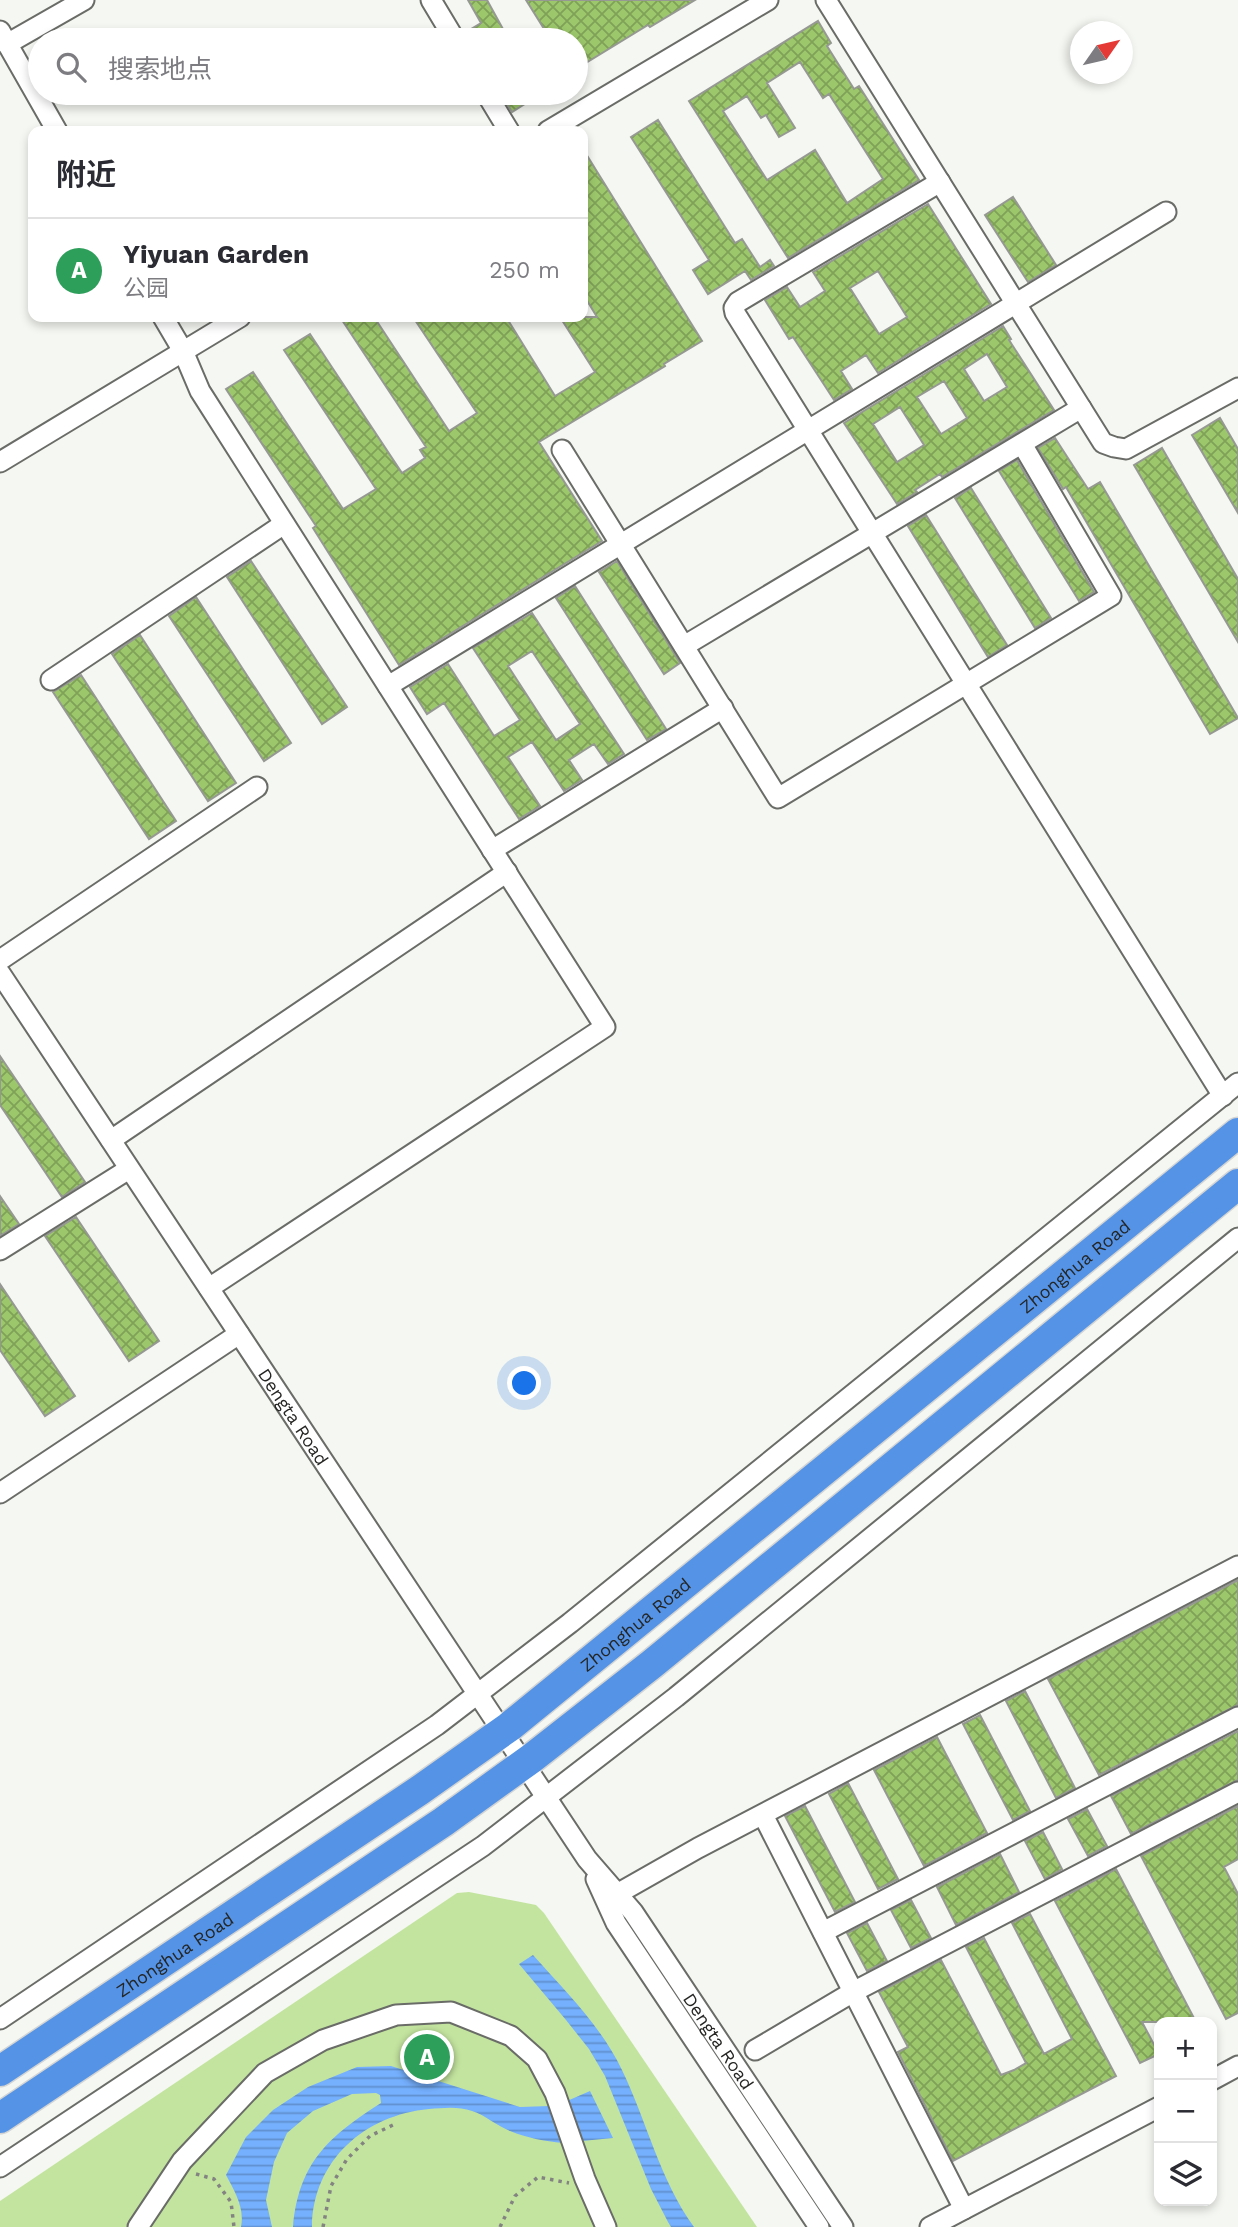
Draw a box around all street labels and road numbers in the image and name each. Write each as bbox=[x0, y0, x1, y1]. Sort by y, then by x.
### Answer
street label: Zhonghua Road bbox=[1015, 1215, 1134, 1317]
street label: Dengta Road bbox=[254, 1364, 333, 1469]
street label: Zhonghua Road bbox=[576, 1573, 695, 1675]
street label: Zhonghua Road bbox=[112, 1908, 237, 2001]
street label: Dengta Road bbox=[679, 1989, 759, 2093]

